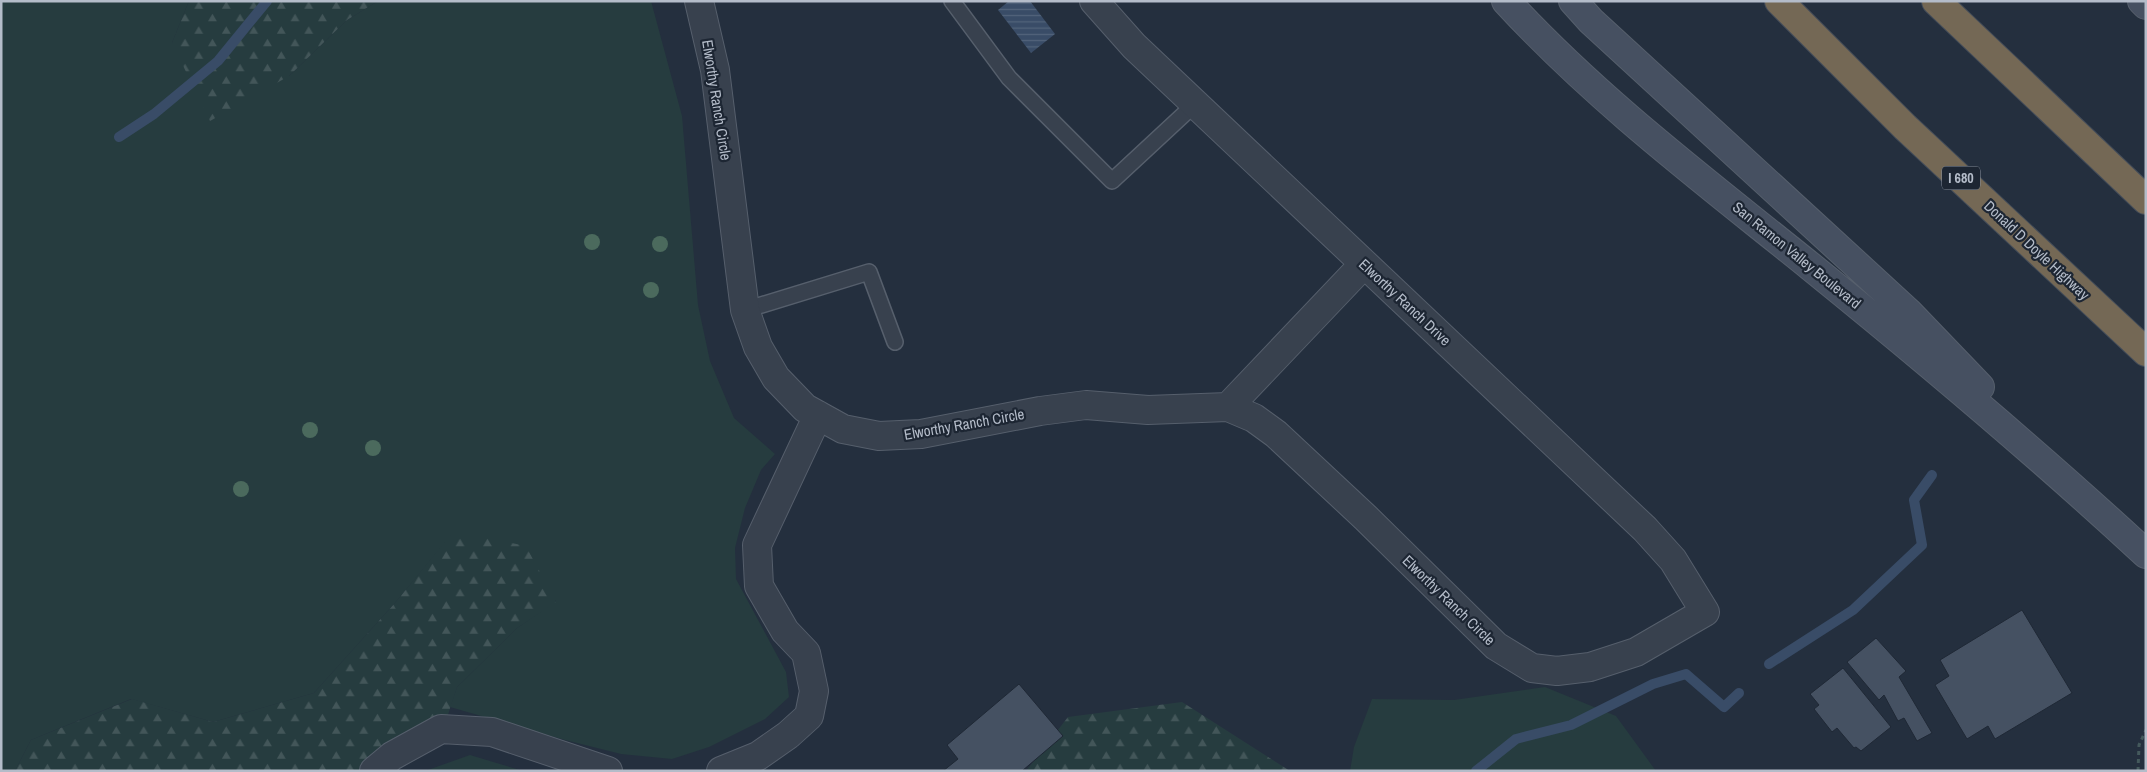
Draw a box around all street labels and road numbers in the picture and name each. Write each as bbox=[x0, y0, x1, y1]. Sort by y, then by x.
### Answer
street label: Elworthy Ranch Circle bbox=[697, 38, 737, 162]
road number: I 680 bbox=[1942, 167, 1980, 190]
street label: Donald D Doyle Highway bbox=[1980, 195, 2095, 305]
street label: San Ramon Valley Boulevard bbox=[1728, 197, 1866, 313]
street label: Elworthy Ranch Drive bbox=[1354, 254, 1456, 350]
street label: Elworthy Ranch Circle bbox=[902, 403, 1026, 445]
street label: Elworthy Ranch Circle bbox=[1398, 550, 1500, 650]

